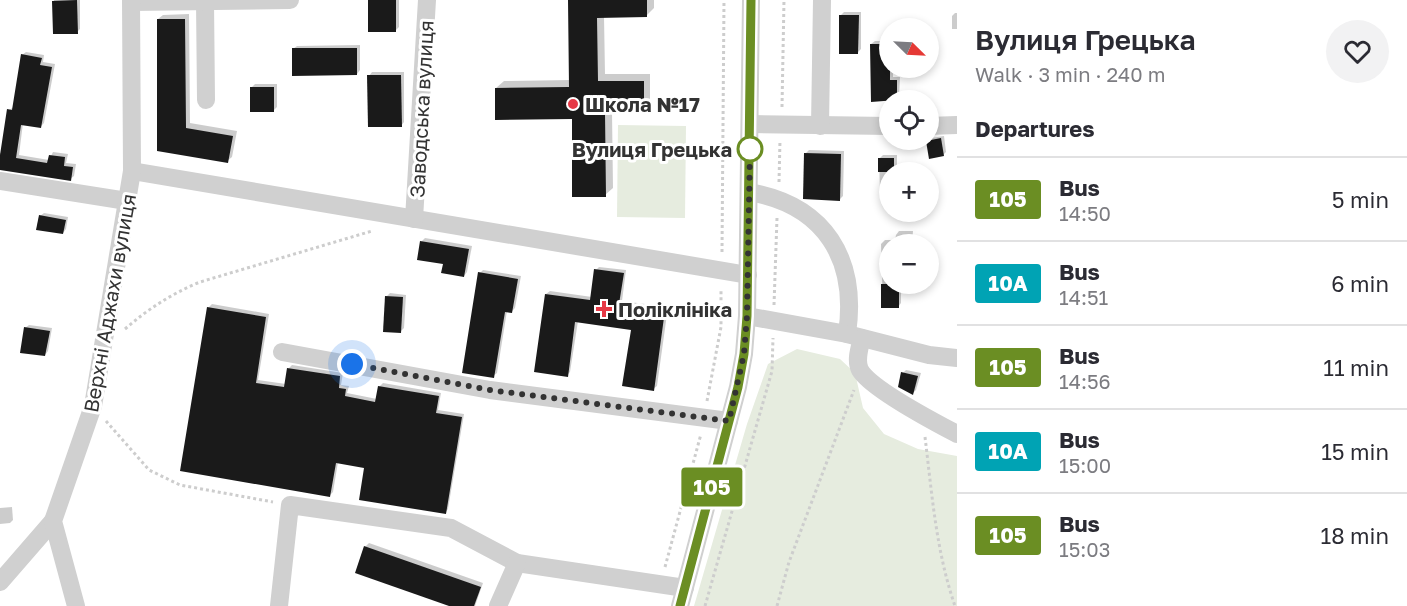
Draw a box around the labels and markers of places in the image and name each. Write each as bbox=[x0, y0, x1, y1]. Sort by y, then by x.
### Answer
place label: Школа №17 bbox=[585, 92, 700, 116]
marker: Школа №17 bbox=[566, 97, 580, 111]
marker: Вулиця Грецька bbox=[737, 136, 763, 162]
place label: Вулиця Грецька bbox=[572, 137, 732, 161]
place label: Поліклініка bbox=[618, 297, 732, 321]
marker: Поліклініка bbox=[595, 300, 613, 318]

